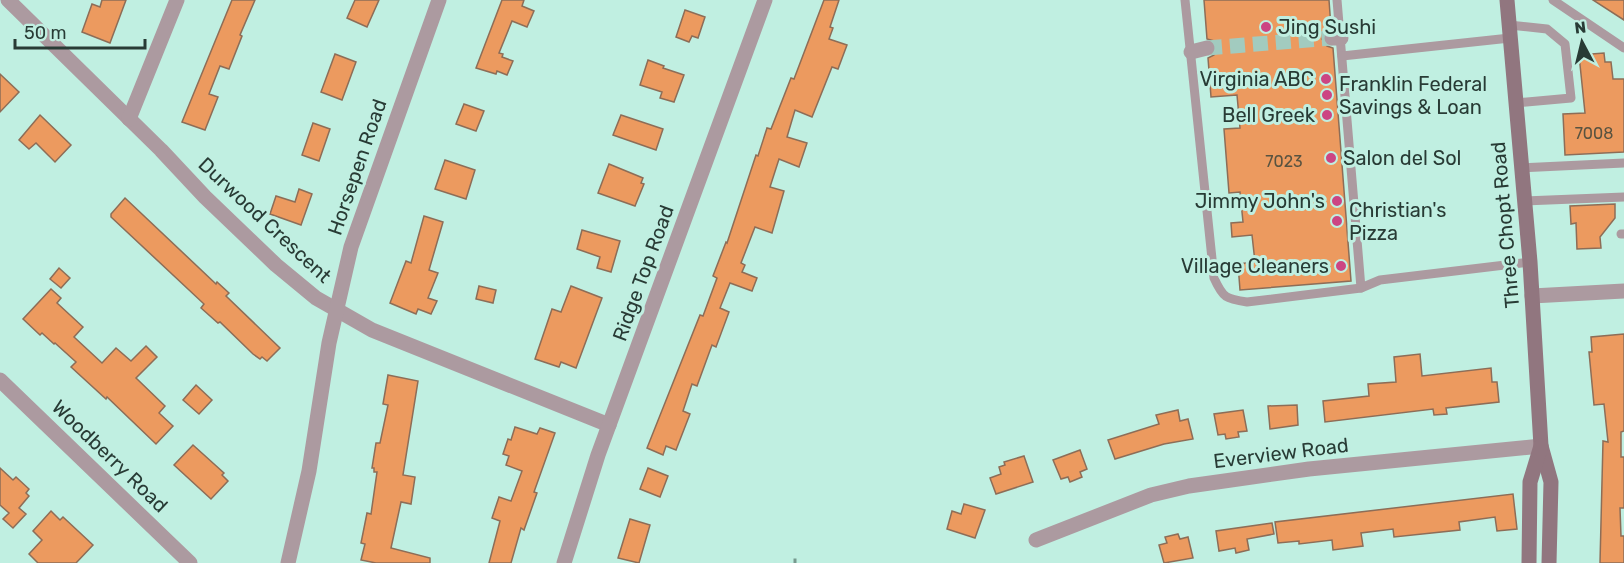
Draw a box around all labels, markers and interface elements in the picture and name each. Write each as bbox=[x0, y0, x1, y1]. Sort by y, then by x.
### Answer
scale bar bbox=[15, 12, 146, 50]
north arrow bbox=[1552, 12, 1612, 72]
place label: Jing Sushi bbox=[1278, 15, 1376, 39]
text: N bbox=[1573, 17, 1587, 38]
marker: Jing Sushi bbox=[1259, 20, 1273, 34]
text: 50 m bbox=[24, 22, 67, 44]
place label: Virginia ABC bbox=[1200, 67, 1314, 91]
marker: Virginia ABC bbox=[1319, 72, 1333, 86]
place label: Franklin Federal Savings & Loan bbox=[1339, 72, 1487, 119]
marker: Franklin Federal Savings & Loan bbox=[1320, 88, 1334, 102]
street label: Horsepen Road bbox=[322, 96, 392, 238]
place label: Bell Greek bbox=[1222, 103, 1316, 127]
marker: Bell Greek bbox=[1320, 108, 1334, 122]
house number: 7008 bbox=[1575, 124, 1613, 143]
street label: Three Chopt Road bbox=[1486, 141, 1524, 309]
place label: Salon del Sol bbox=[1343, 146, 1461, 170]
marker: Salon del Sol bbox=[1324, 151, 1338, 165]
street label: Durwood Crescent bbox=[194, 152, 337, 288]
house number: 7023 bbox=[1265, 152, 1303, 171]
place label: Jimmy John's bbox=[1195, 189, 1325, 213]
marker: Jimmy John's bbox=[1330, 194, 1344, 208]
place label: Christian's Pizza bbox=[1349, 198, 1447, 245]
street label: Ridge Top Road bbox=[607, 202, 679, 344]
marker: Christian's Pizza bbox=[1330, 214, 1344, 228]
place label: Village Cleaners bbox=[1181, 254, 1329, 278]
marker: Village Cleaners bbox=[1334, 259, 1348, 273]
street label: Woodberry Road bbox=[47, 395, 173, 517]
street label: Everview Road bbox=[1212, 433, 1350, 473]

